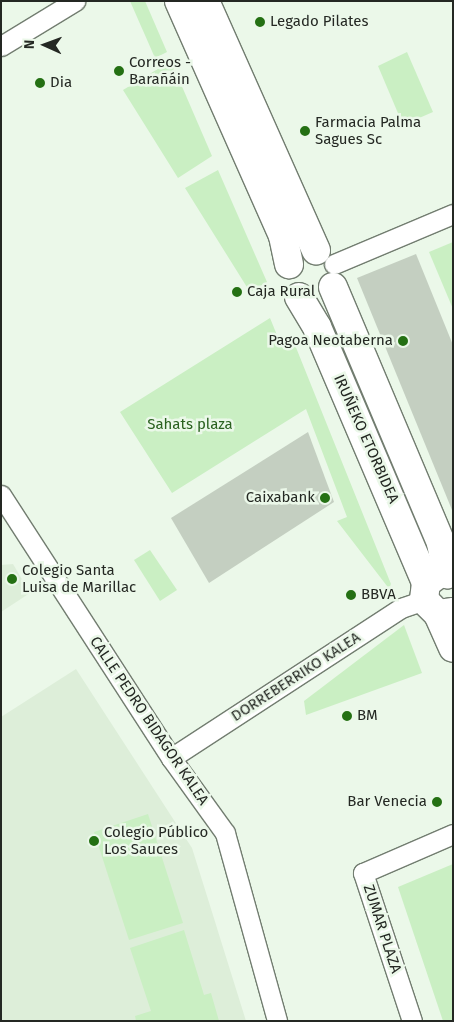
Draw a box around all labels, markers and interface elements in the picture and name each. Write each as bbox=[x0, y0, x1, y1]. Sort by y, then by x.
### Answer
place label: Legado Pilates bbox=[270, 13, 368, 31]
marker: Legado Pilates bbox=[254, 16, 266, 28]
north arrow bbox=[20, 20, 70, 70]
text: N bbox=[21, 40, 38, 49]
place label: Correos - Barañáin bbox=[129, 53, 191, 88]
marker: Correos - Barañáin bbox=[113, 65, 125, 77]
place label: Dia bbox=[50, 74, 72, 92]
marker: Dia bbox=[34, 77, 46, 89]
place label: Farmacia Palma Sagues Sc bbox=[315, 113, 421, 148]
marker: Farmacia Palma Sagues Sc bbox=[299, 125, 311, 137]
place label: Caja Rural bbox=[247, 283, 315, 301]
marker: Caja Rural bbox=[231, 286, 243, 298]
place label: Pagoa Neotaberna bbox=[268, 332, 393, 350]
marker: Pagoa Neotaberna bbox=[397, 335, 409, 347]
street label: IRUÑEKO ETORBIDEA bbox=[329, 372, 403, 506]
park label: Sahats plaza bbox=[147, 416, 233, 434]
place label: Caixabank bbox=[246, 489, 315, 507]
marker: Caixabank bbox=[319, 492, 331, 504]
place label: Colegio Santa Luisa de Marillac bbox=[22, 561, 136, 596]
marker: Colegio Santa Luisa de Marillac bbox=[6, 573, 18, 585]
place label: BBVA bbox=[361, 586, 396, 604]
marker: BBVA bbox=[345, 589, 357, 601]
street label: DORREBERRIKO KALEA bbox=[228, 628, 364, 726]
street label: CALLE PEDRO BIDAGOR KALEA bbox=[86, 633, 212, 809]
place label: BM bbox=[357, 707, 378, 725]
marker: BM bbox=[341, 710, 353, 722]
place label: Bar Venecia bbox=[347, 793, 427, 811]
marker: Bar Venecia bbox=[431, 796, 443, 808]
place label: Colegio Público Los Sauces bbox=[104, 823, 208, 858]
marker: Colegio Público Los Sauces bbox=[88, 835, 100, 847]
street label: ZUMAR PLAZA bbox=[359, 882, 405, 976]

